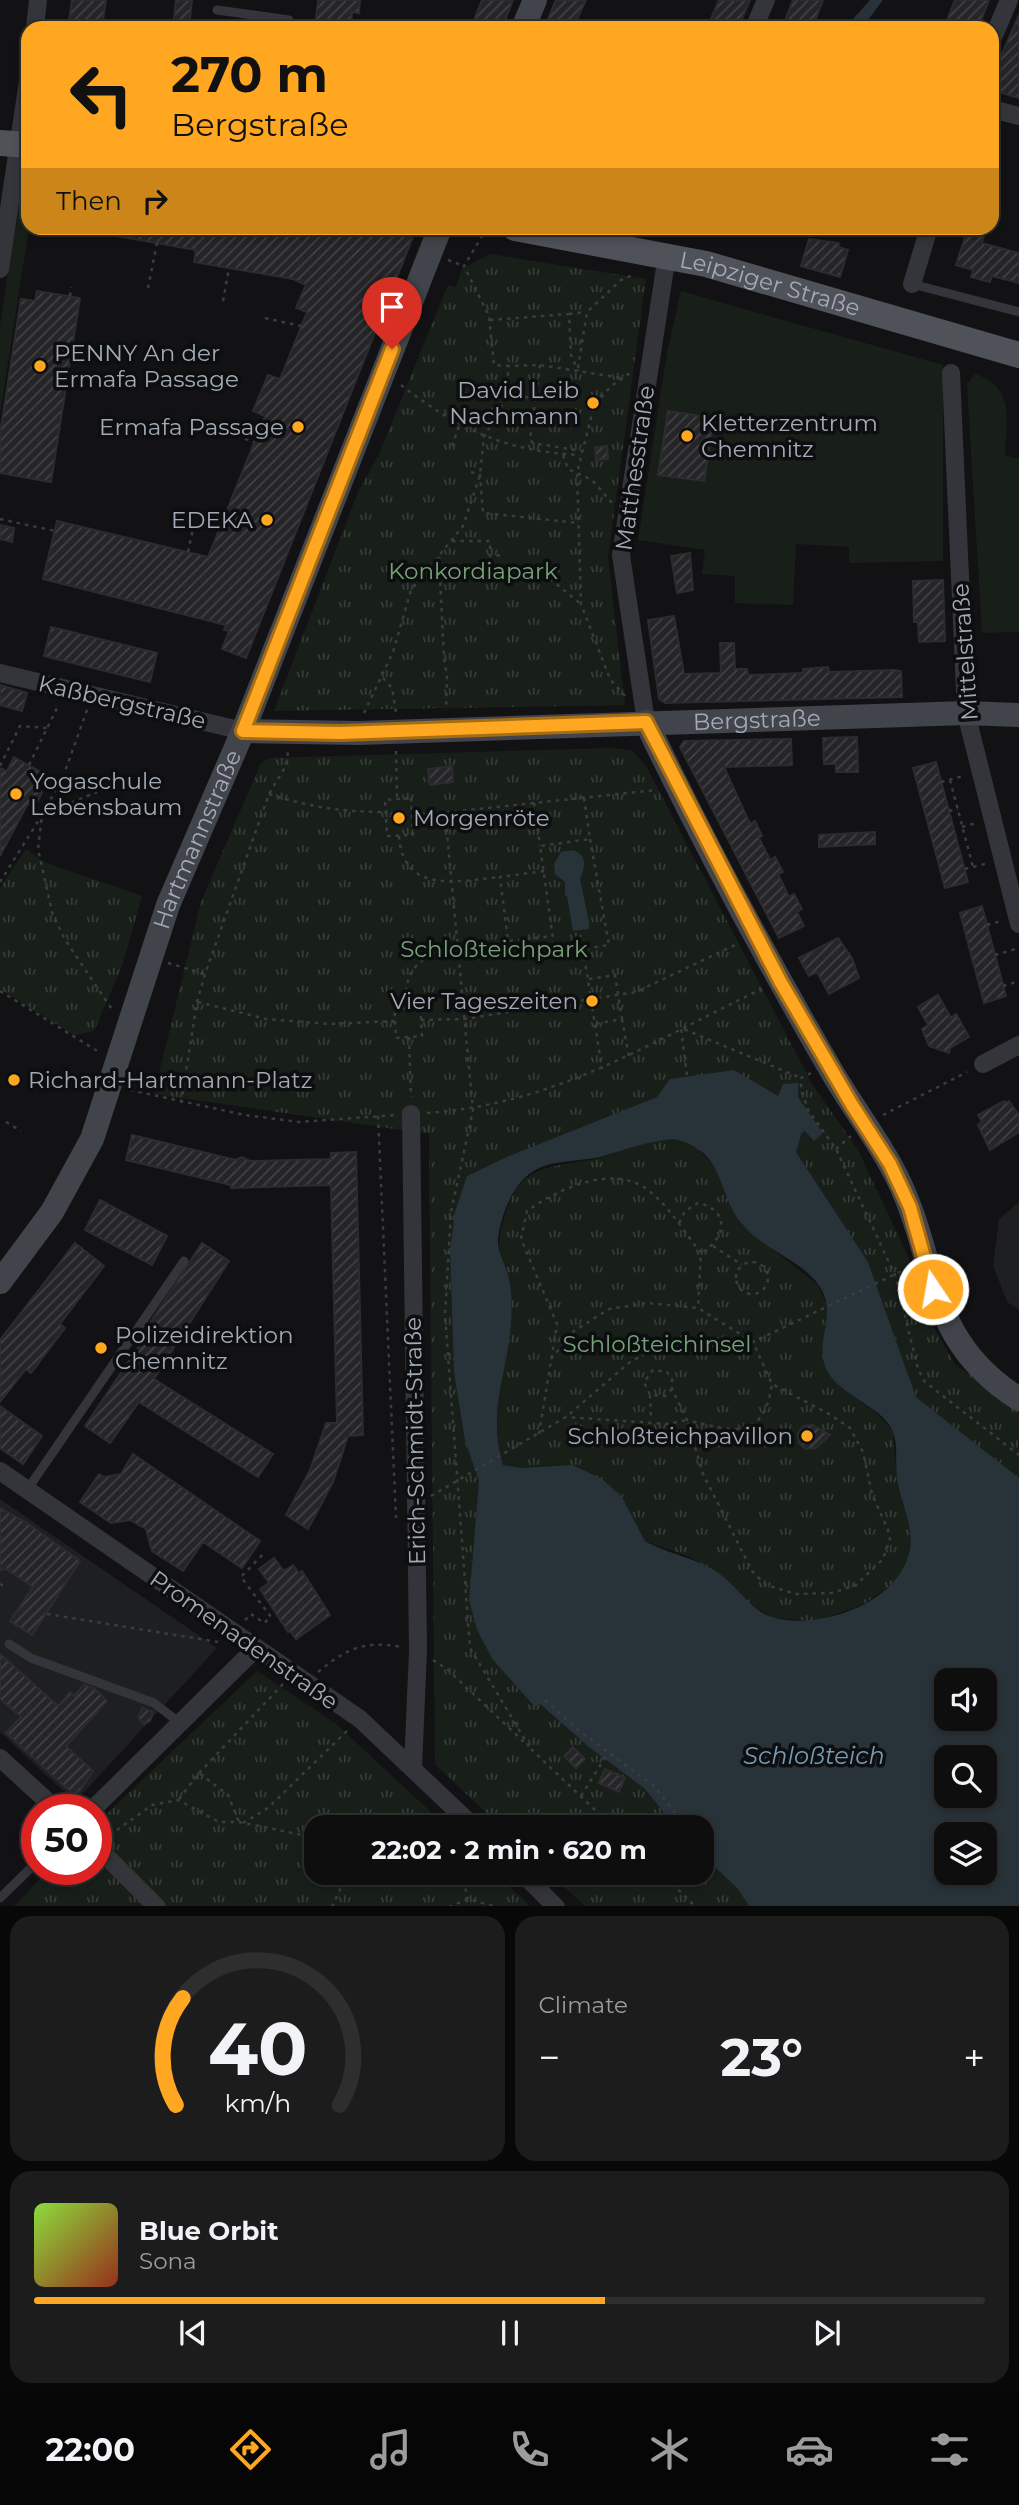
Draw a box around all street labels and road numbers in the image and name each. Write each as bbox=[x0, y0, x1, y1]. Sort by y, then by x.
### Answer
street label: Leipziger Straße bbox=[677, 245, 863, 322]
street label: Matthesstraße bbox=[610, 384, 660, 552]
street label: Mittelstraße bbox=[946, 582, 984, 722]
street label: Kaßbergstraße bbox=[36, 669, 208, 735]
street label: Bergstraße bbox=[692, 704, 821, 736]
street label: Hartmannstraße bbox=[147, 746, 247, 933]
street label: Erich-Schmidt-Straße bbox=[399, 1317, 431, 1565]
street label: Promenadenstraße bbox=[144, 1564, 344, 1716]

